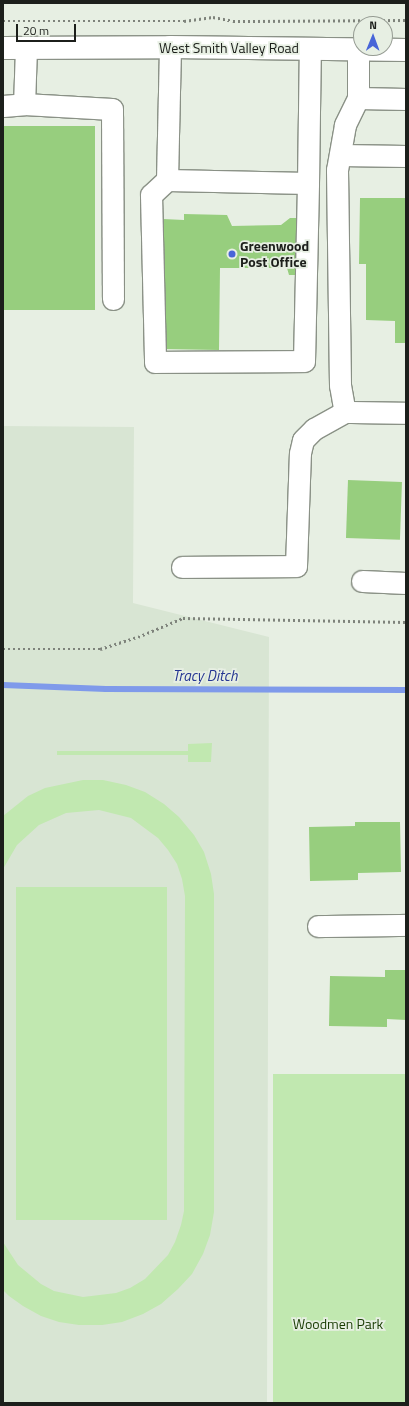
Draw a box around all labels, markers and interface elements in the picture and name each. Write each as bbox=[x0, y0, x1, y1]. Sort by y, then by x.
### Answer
scale bar bbox=[18, 16, 78, 42]
north arrow bbox=[353, 16, 393, 56]
text: N bbox=[369, 17, 377, 33]
text: 20 m bbox=[23, 21, 49, 40]
street label: West Smith Valley Road bbox=[159, 40, 299, 56]
place label: Greenwood Post Office bbox=[240, 238, 309, 270]
marker: Greenwood Post Office bbox=[227, 249, 237, 259]
water label: Tracy Ditch bbox=[173, 667, 237, 685]
park label: Woodmen Park bbox=[293, 1316, 383, 1332]

